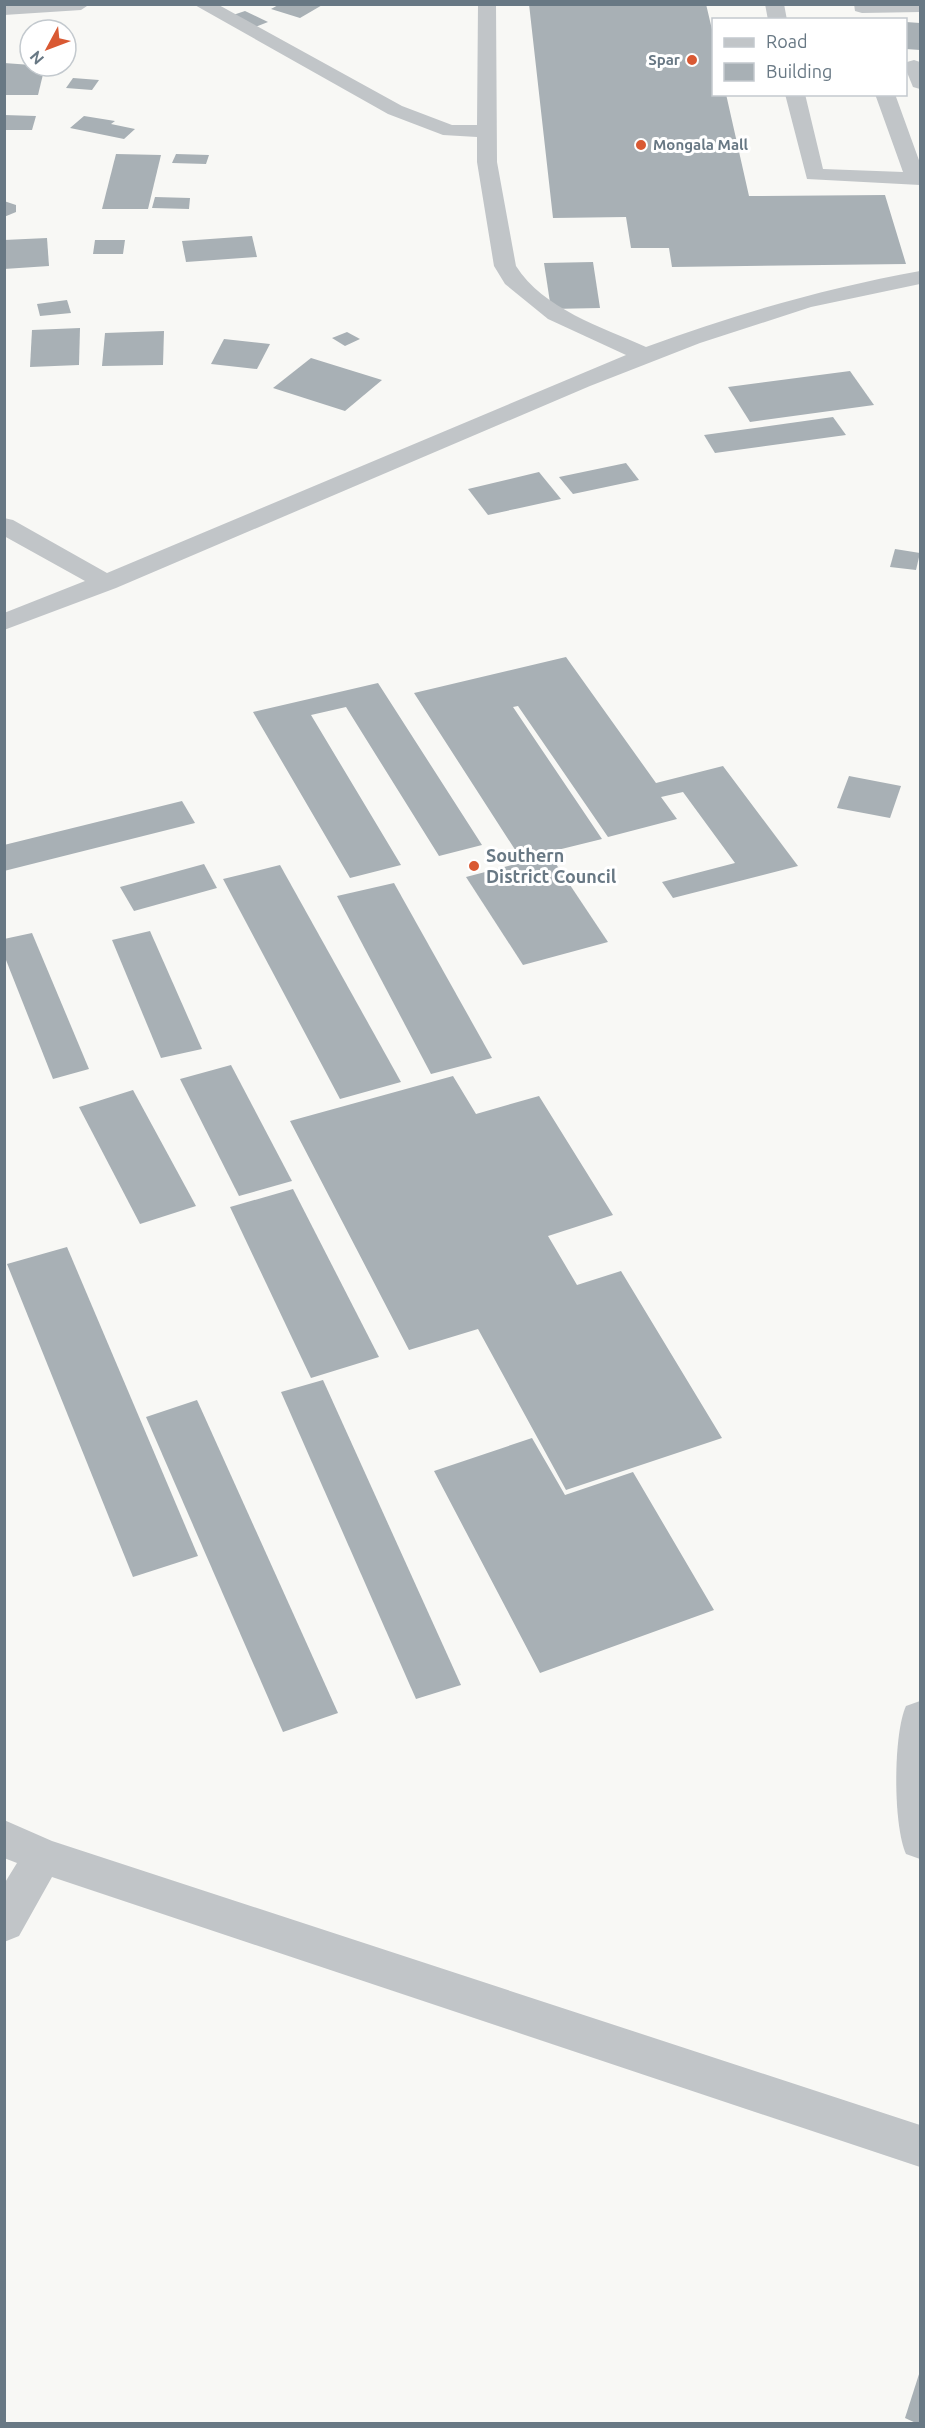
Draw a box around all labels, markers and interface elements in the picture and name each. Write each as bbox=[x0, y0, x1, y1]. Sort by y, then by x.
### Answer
north arrow bbox=[18, 18, 78, 78]
legend bbox=[712, 18, 907, 96]
text: Road bbox=[766, 31, 808, 51]
text: N bbox=[26, 47, 47, 68]
place label: Spar bbox=[648, 51, 681, 68]
marker: Spar bbox=[685, 53, 699, 67]
text: Building bbox=[766, 61, 832, 81]
place label: Mongala Mall bbox=[653, 136, 749, 153]
marker: Mongala Mall bbox=[634, 138, 648, 152]
place label: Southern District Council bbox=[486, 845, 617, 886]
marker: Southern District Council bbox=[467, 859, 481, 873]

